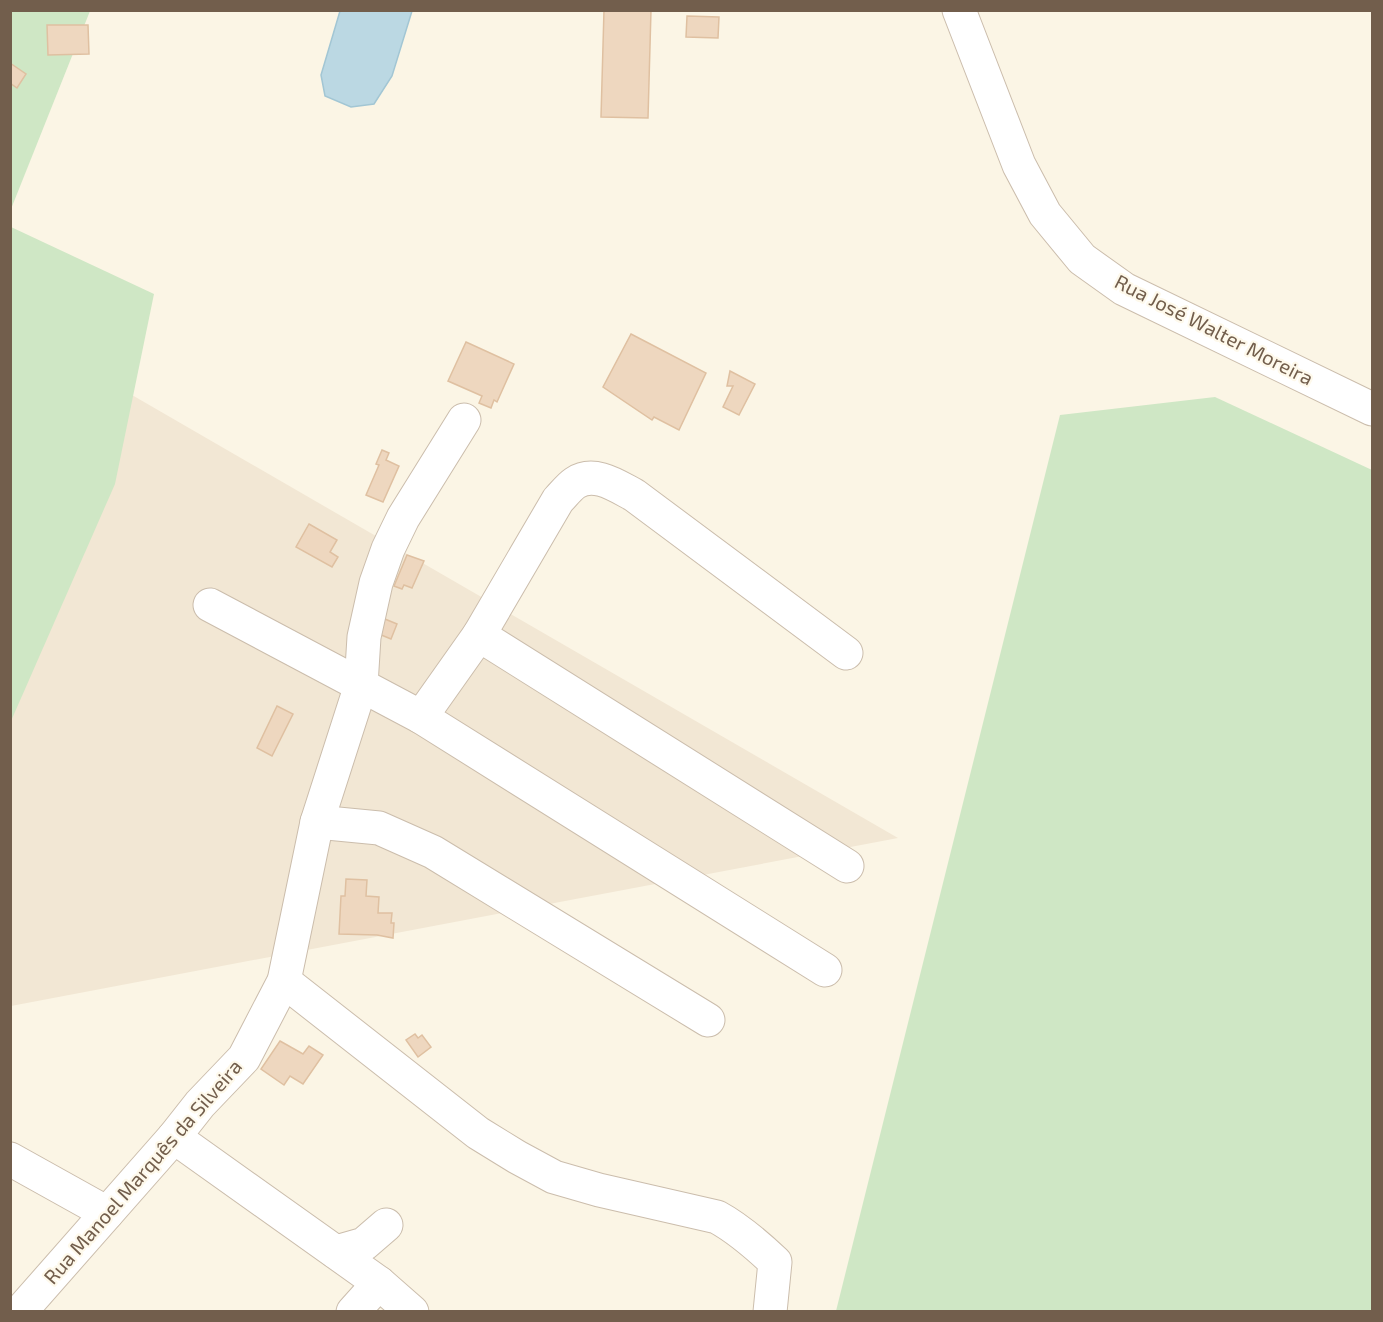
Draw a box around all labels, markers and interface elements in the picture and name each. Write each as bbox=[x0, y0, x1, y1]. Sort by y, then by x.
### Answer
street label: Rua José Walter Moreira bbox=[1111, 269, 1318, 390]
street label: Rua Manoel Marquês da Silveira bbox=[38, 1054, 246, 1288]

